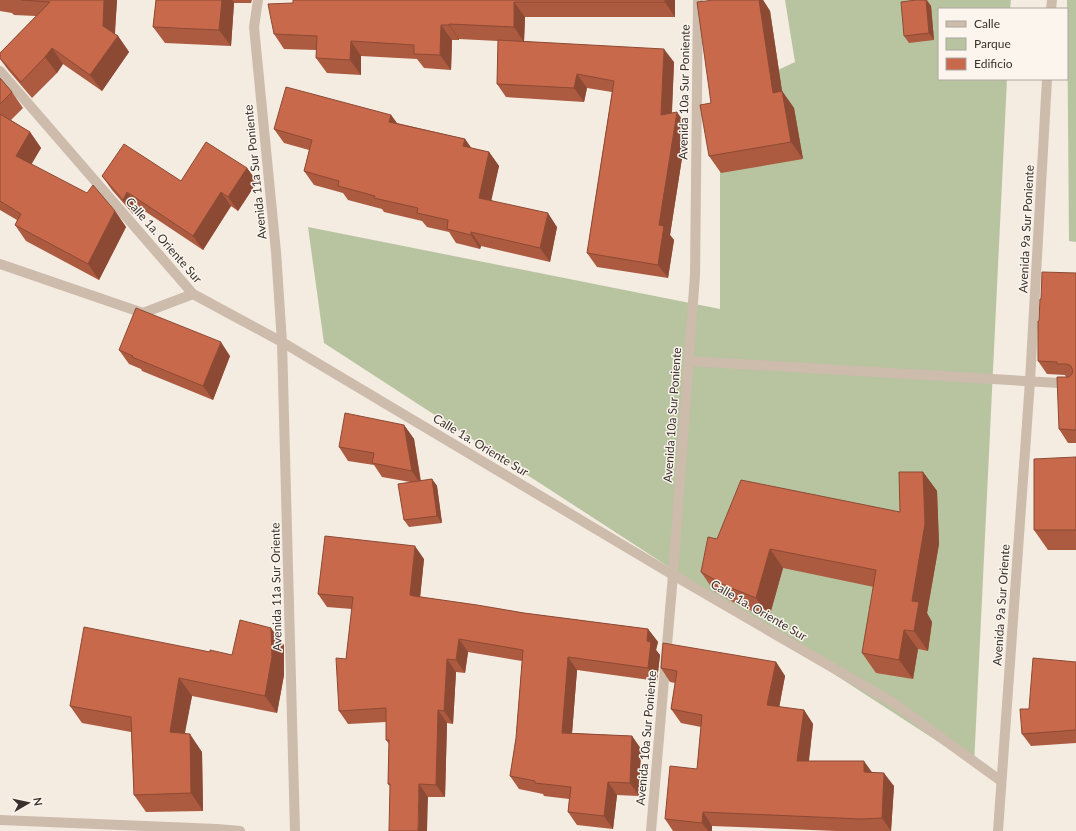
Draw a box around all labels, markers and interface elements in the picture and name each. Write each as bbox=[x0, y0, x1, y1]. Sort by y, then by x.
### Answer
legend bbox=[938, 8, 1068, 80]
text: Calle bbox=[974, 16, 1000, 31]
street label: Avenida 10a Sur Poniente bbox=[675, 24, 693, 160]
text: Parque bbox=[974, 36, 1011, 51]
text: Edificio bbox=[974, 56, 1013, 71]
street label: Avenida 11a Sur Poniente bbox=[240, 104, 270, 240]
street label: Avenida 9a Sur Poniente bbox=[1015, 164, 1037, 294]
street label: Calle 1a. Oriente Sur bbox=[123, 194, 206, 286]
street label: Avenida 10a Sur Poniente bbox=[660, 347, 684, 483]
street label: Calle 1a. Oriente Sur bbox=[431, 411, 532, 480]
street label: Avenida 11a Sur Oriente bbox=[267, 522, 285, 652]
street label: Avenida 9a Sur Oriente bbox=[989, 544, 1013, 666]
street label: Calle 1a. Oriente Sur bbox=[708, 576, 810, 644]
street label: Avenida 10a Sur Poniente bbox=[633, 670, 659, 806]
north arrow bbox=[8, 783, 48, 823]
text: N bbox=[31, 796, 45, 807]

